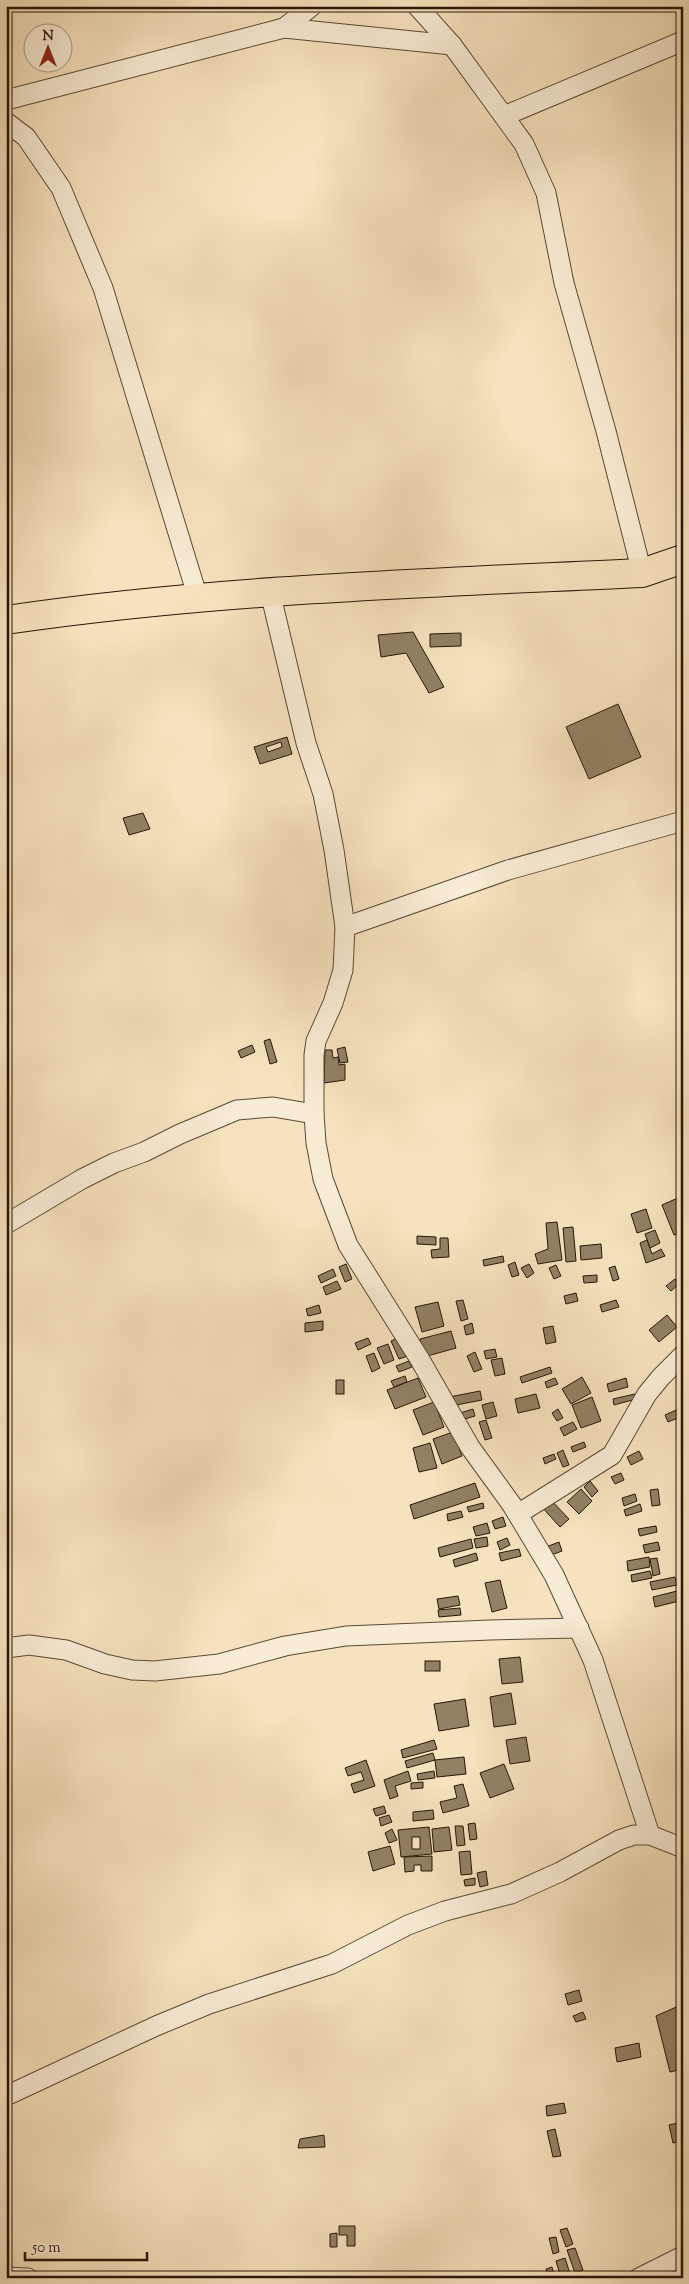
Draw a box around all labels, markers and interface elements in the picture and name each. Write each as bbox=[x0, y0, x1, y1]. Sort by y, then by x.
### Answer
north arrow bbox=[22, 22, 72, 72]
text: N bbox=[42, 27, 54, 47]
scale bar bbox=[25, 2229, 148, 2261]
text: 50 m bbox=[31, 2238, 61, 2259]

